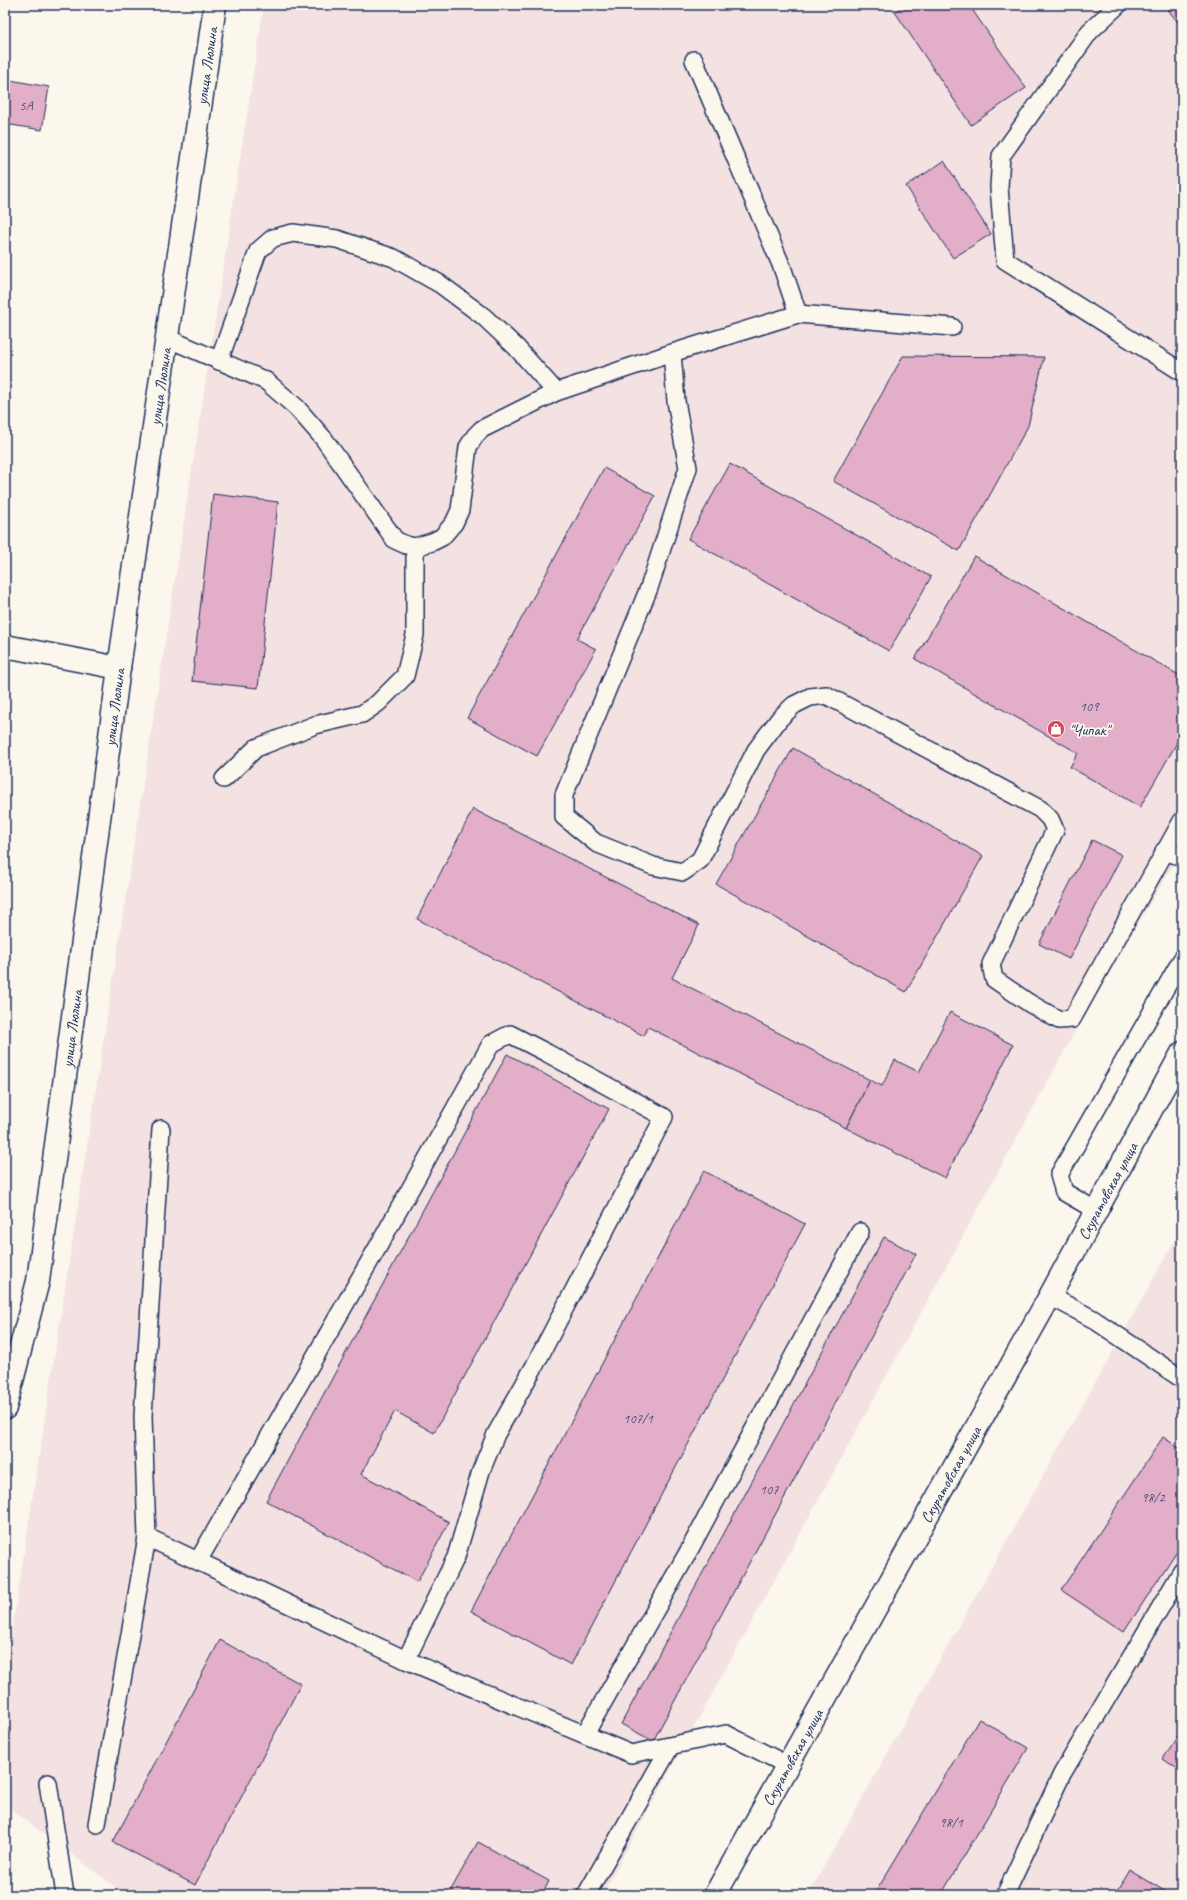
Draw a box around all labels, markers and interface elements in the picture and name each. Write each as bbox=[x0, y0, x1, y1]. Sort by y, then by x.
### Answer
street label: улица Люлина bbox=[192, 24, 223, 107]
house number: 5А bbox=[19, 97, 34, 114]
street label: улица Люлина bbox=[145, 345, 176, 428]
street label: улица Люлина bbox=[100, 666, 130, 748]
house number: 109 bbox=[1080, 698, 1100, 715]
shop icon: "Чипак" bbox=[1046, 719, 1066, 739]
place label: "Чипак" bbox=[1069, 720, 1113, 740]
street label: улица Люлина bbox=[57, 987, 88, 1070]
street label: Скуратовская улица bbox=[1074, 1138, 1143, 1243]
house number: 107/1 bbox=[623, 1410, 654, 1427]
street label: Скуратовская улица bbox=[916, 1422, 987, 1527]
house number: 107 bbox=[760, 1481, 779, 1498]
house number: 98/2 bbox=[1141, 1489, 1166, 1506]
street label: Скуратовская улица bbox=[758, 1704, 829, 1809]
house number: 98/1 bbox=[939, 1814, 963, 1831]

